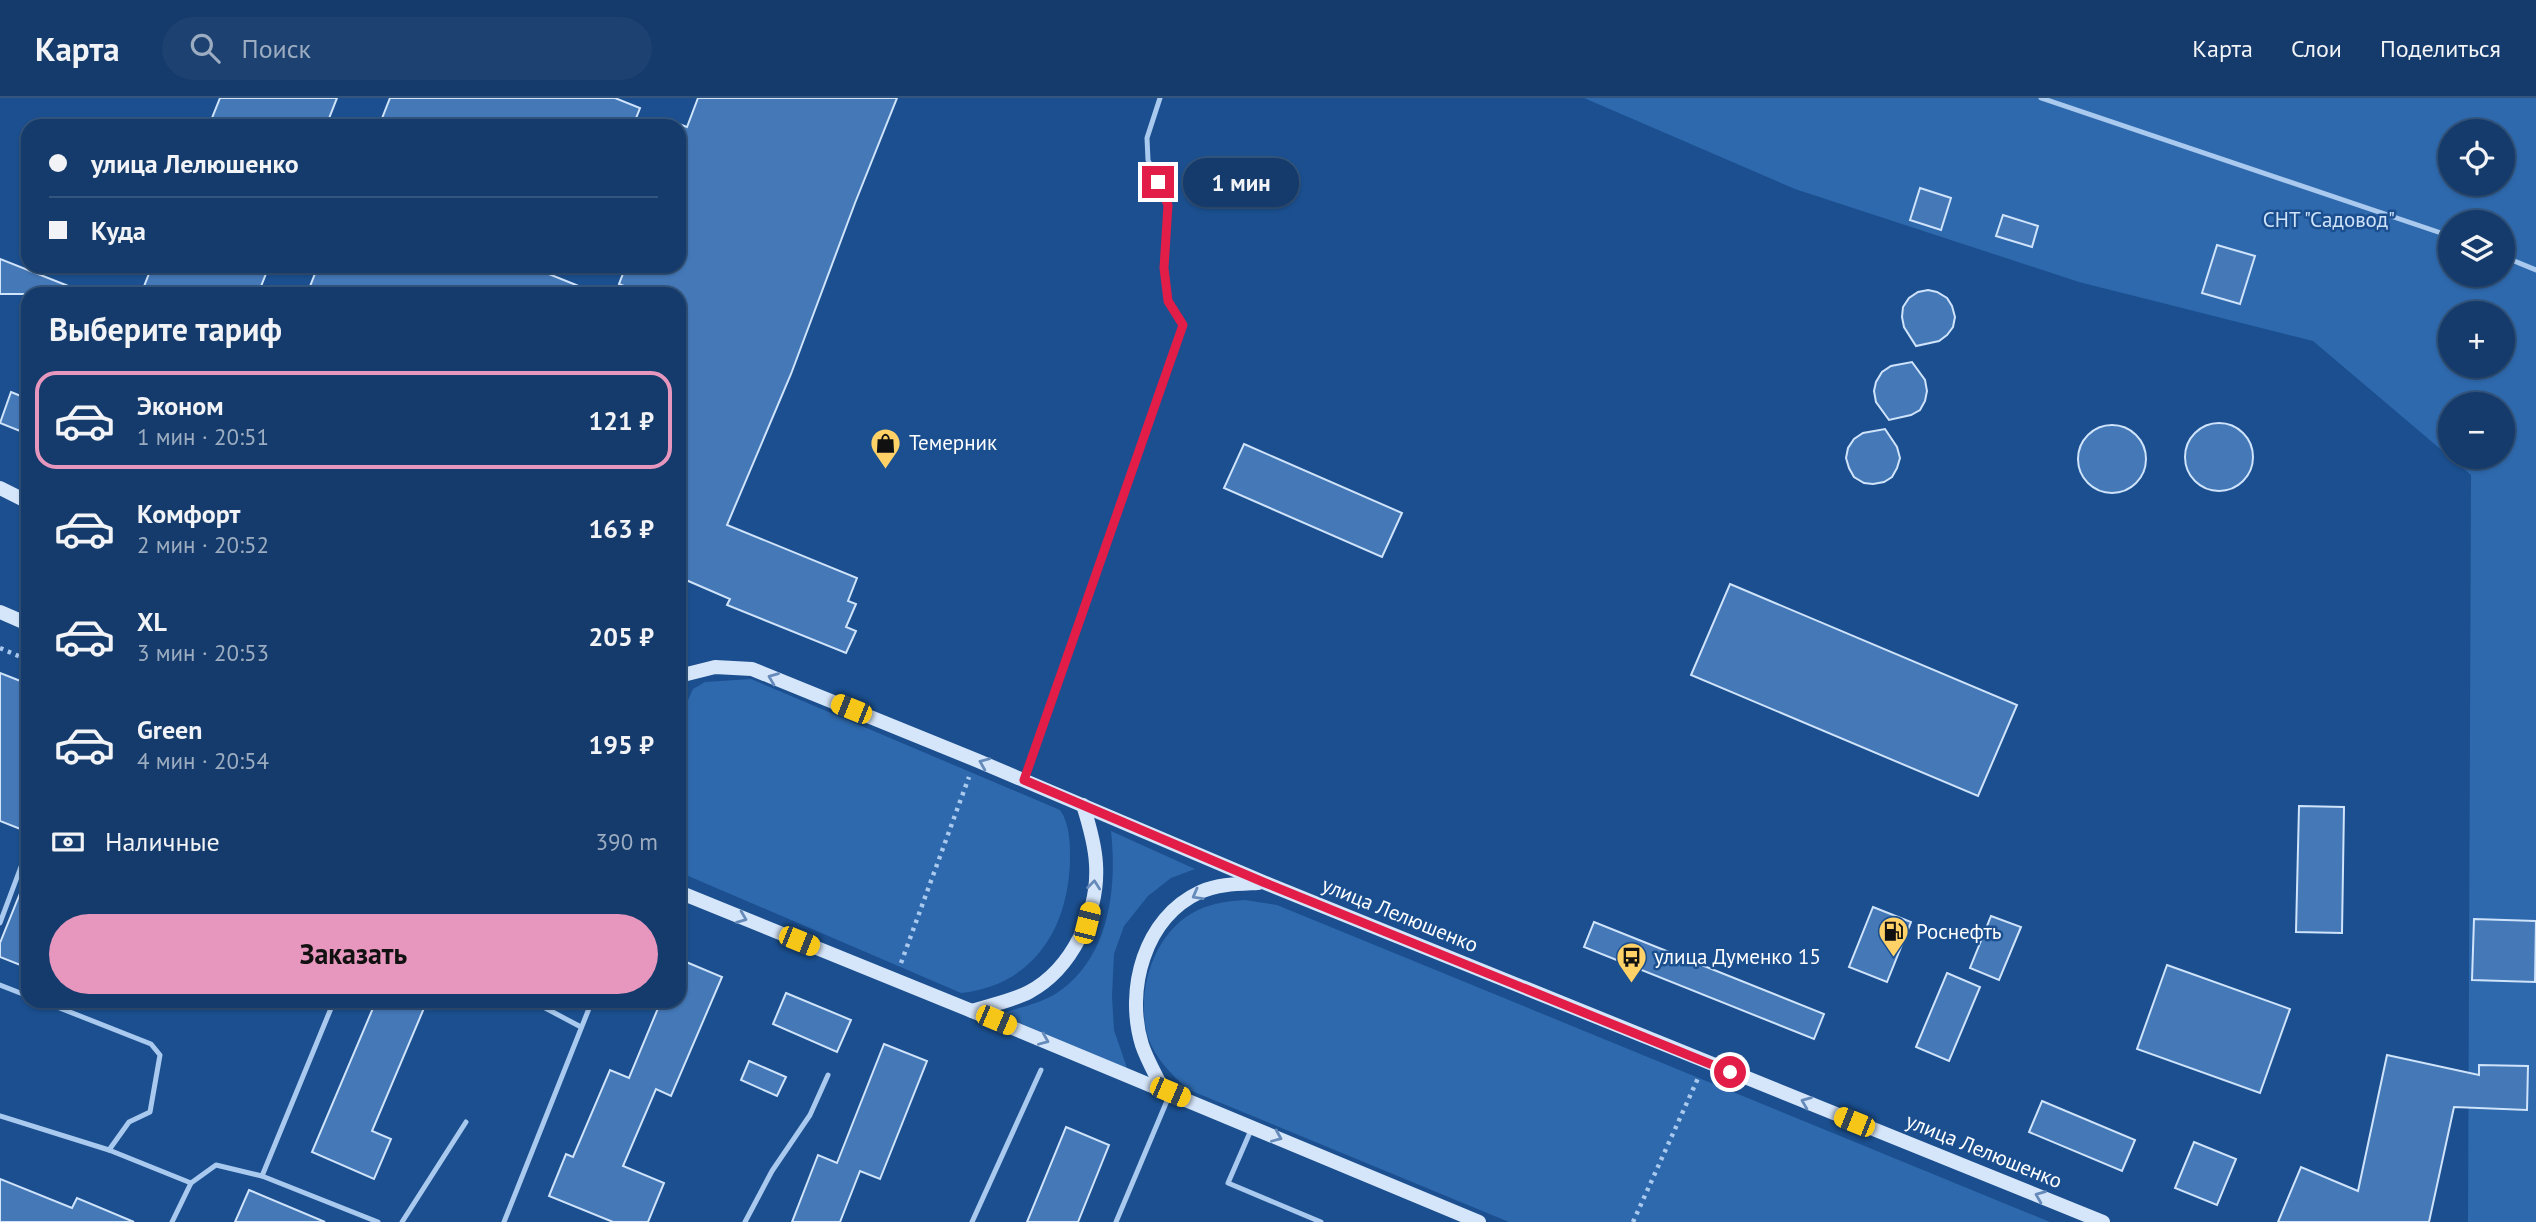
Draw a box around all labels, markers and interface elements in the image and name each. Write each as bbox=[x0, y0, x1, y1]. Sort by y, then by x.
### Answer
search box bbox=[162, 17, 652, 80]
text: Карта bbox=[35, 27, 120, 70]
icon: search bbox=[186, 29, 224, 67]
text: Поиск bbox=[242, 32, 311, 65]
text: Карта bbox=[2192, 33, 2253, 64]
text: Слои bbox=[2291, 33, 2342, 64]
text: Поделиться bbox=[2380, 33, 2501, 64]
map controls bbox=[2438, 119, 2515, 469]
button: locate bbox=[2438, 119, 2515, 196]
text: улица Лелюшенко bbox=[91, 147, 299, 180]
callout: 1 мин bbox=[1182, 158, 1298, 206]
route end bbox=[1142, 166, 1174, 198]
text: 1 мин bbox=[1211, 168, 1271, 197]
park label: СНТ "Садовод" bbox=[2263, 206, 2395, 233]
button: layers bbox=[2438, 210, 2515, 287]
text: Куда bbox=[91, 214, 146, 247]
button: + bbox=[2438, 301, 2515, 378]
text: Выберите тариф bbox=[49, 308, 282, 350]
icon: car bbox=[53, 389, 116, 452]
text: Эконом bbox=[137, 389, 224, 422]
button: − bbox=[2438, 392, 2515, 469]
text: 121 ₽ bbox=[588, 404, 654, 437]
text: 1 мин · 20:51 bbox=[137, 422, 269, 451]
shop icon: Темерник bbox=[869, 426, 903, 470]
place label: Темерник bbox=[909, 429, 997, 456]
icon: car bbox=[53, 497, 116, 560]
text: Комфорт bbox=[137, 497, 240, 530]
text: 163 ₽ bbox=[588, 512, 654, 545]
text: 2 мин · 20:52 bbox=[137, 530, 269, 559]
icon: car bbox=[53, 605, 116, 668]
text: XL bbox=[137, 605, 167, 638]
text: 205 ₽ bbox=[588, 620, 654, 653]
text: 3 мин · 20:53 bbox=[137, 638, 269, 667]
one-way arrow bbox=[768, 672, 780, 686]
car bbox=[828, 691, 875, 727]
icon: car bbox=[53, 713, 116, 776]
text: Green bbox=[137, 713, 202, 746]
text: 195 ₽ bbox=[588, 728, 654, 761]
text: 4 мин · 20:54 bbox=[137, 746, 269, 775]
one-way arrow bbox=[979, 757, 991, 771]
icon: cash bbox=[49, 823, 87, 861]
text: Наличные bbox=[105, 825, 220, 858]
text: 390 m bbox=[596, 827, 658, 856]
street label: улица Лелюшенко bbox=[1318, 871, 1482, 958]
one-way arrow bbox=[1087, 879, 1102, 890]
one-way arrow bbox=[1192, 887, 1205, 900]
car bbox=[1072, 900, 1103, 946]
one-way arrow bbox=[736, 910, 748, 924]
button: Заказать bbox=[49, 914, 658, 994]
fuel station icon: Роснефть bbox=[1876, 915, 1910, 959]
place label: Роснефть bbox=[1916, 918, 2002, 945]
car bbox=[776, 923, 823, 959]
bus stop icon: улица Думенко 15 bbox=[1614, 940, 1648, 984]
place label: улица Думенко 15 bbox=[1654, 943, 1821, 970]
car bbox=[973, 1002, 1020, 1038]
one-way arrow bbox=[1037, 1032, 1049, 1046]
route start bbox=[1714, 1056, 1746, 1088]
car bbox=[1147, 1074, 1194, 1110]
one-way arrow bbox=[1801, 1097, 1813, 1111]
car bbox=[1831, 1104, 1878, 1140]
street label: улица Лелюшенко bbox=[1902, 1107, 2066, 1194]
one-way arrow bbox=[1269, 1129, 1282, 1143]
one-way arrow bbox=[2034, 1191, 2046, 1205]

